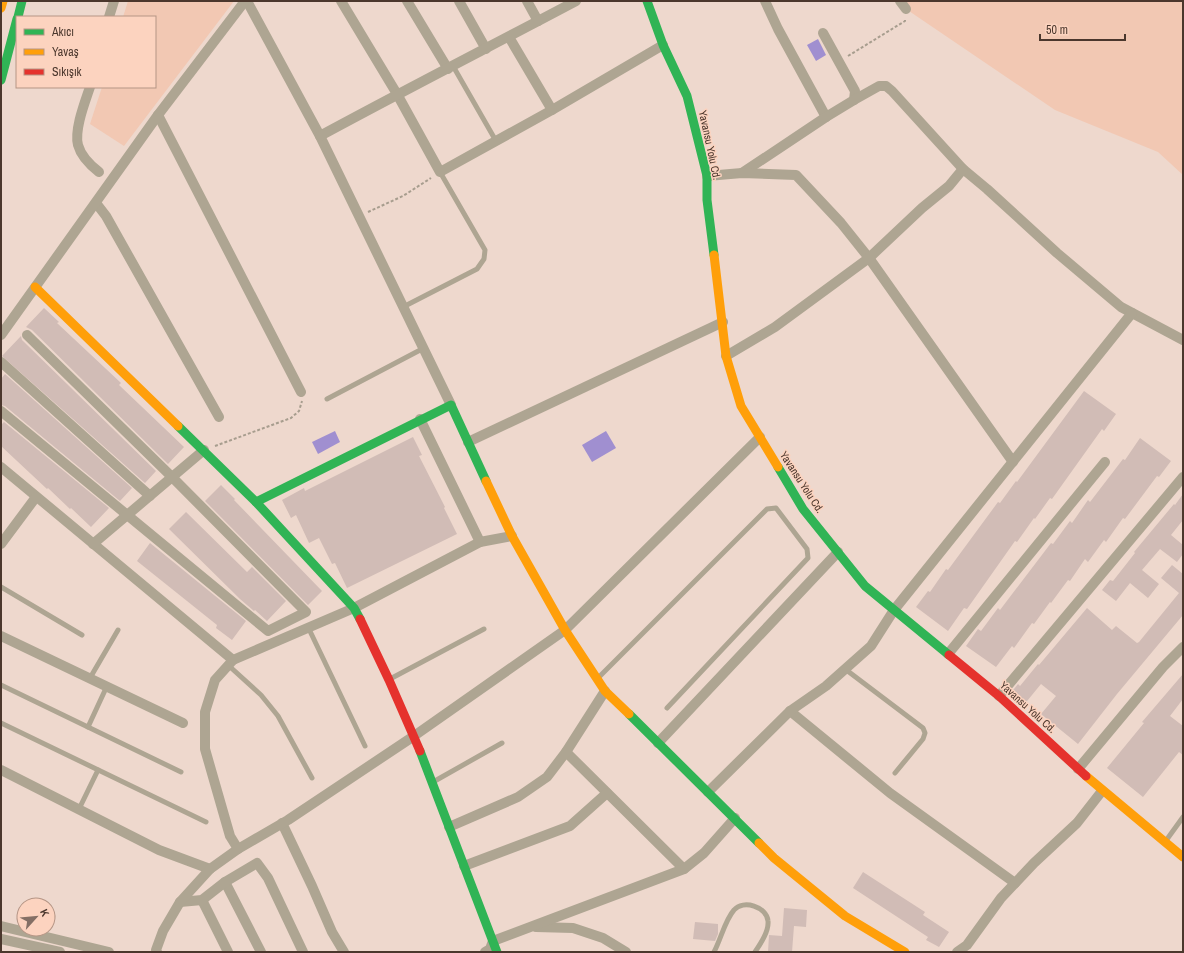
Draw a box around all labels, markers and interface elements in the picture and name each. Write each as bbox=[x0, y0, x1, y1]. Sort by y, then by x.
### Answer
legend bbox=[16, 16, 156, 88]
scale bar bbox=[1040, 16, 1125, 42]
text: 50 m bbox=[1046, 22, 1068, 38]
text: Akıcı bbox=[51, 24, 74, 40]
text: Yavaş bbox=[52, 44, 79, 60]
text: Sıkışık bbox=[52, 64, 82, 80]
street label: Yavansu Yolu Cd. bbox=[696, 109, 724, 181]
street label: Yavansu Yolu Cd. bbox=[777, 449, 827, 515]
street label: Yavansu Yolu Cd. bbox=[997, 678, 1059, 736]
north arrow bbox=[16, 897, 56, 937]
text: K bbox=[37, 906, 53, 919]

